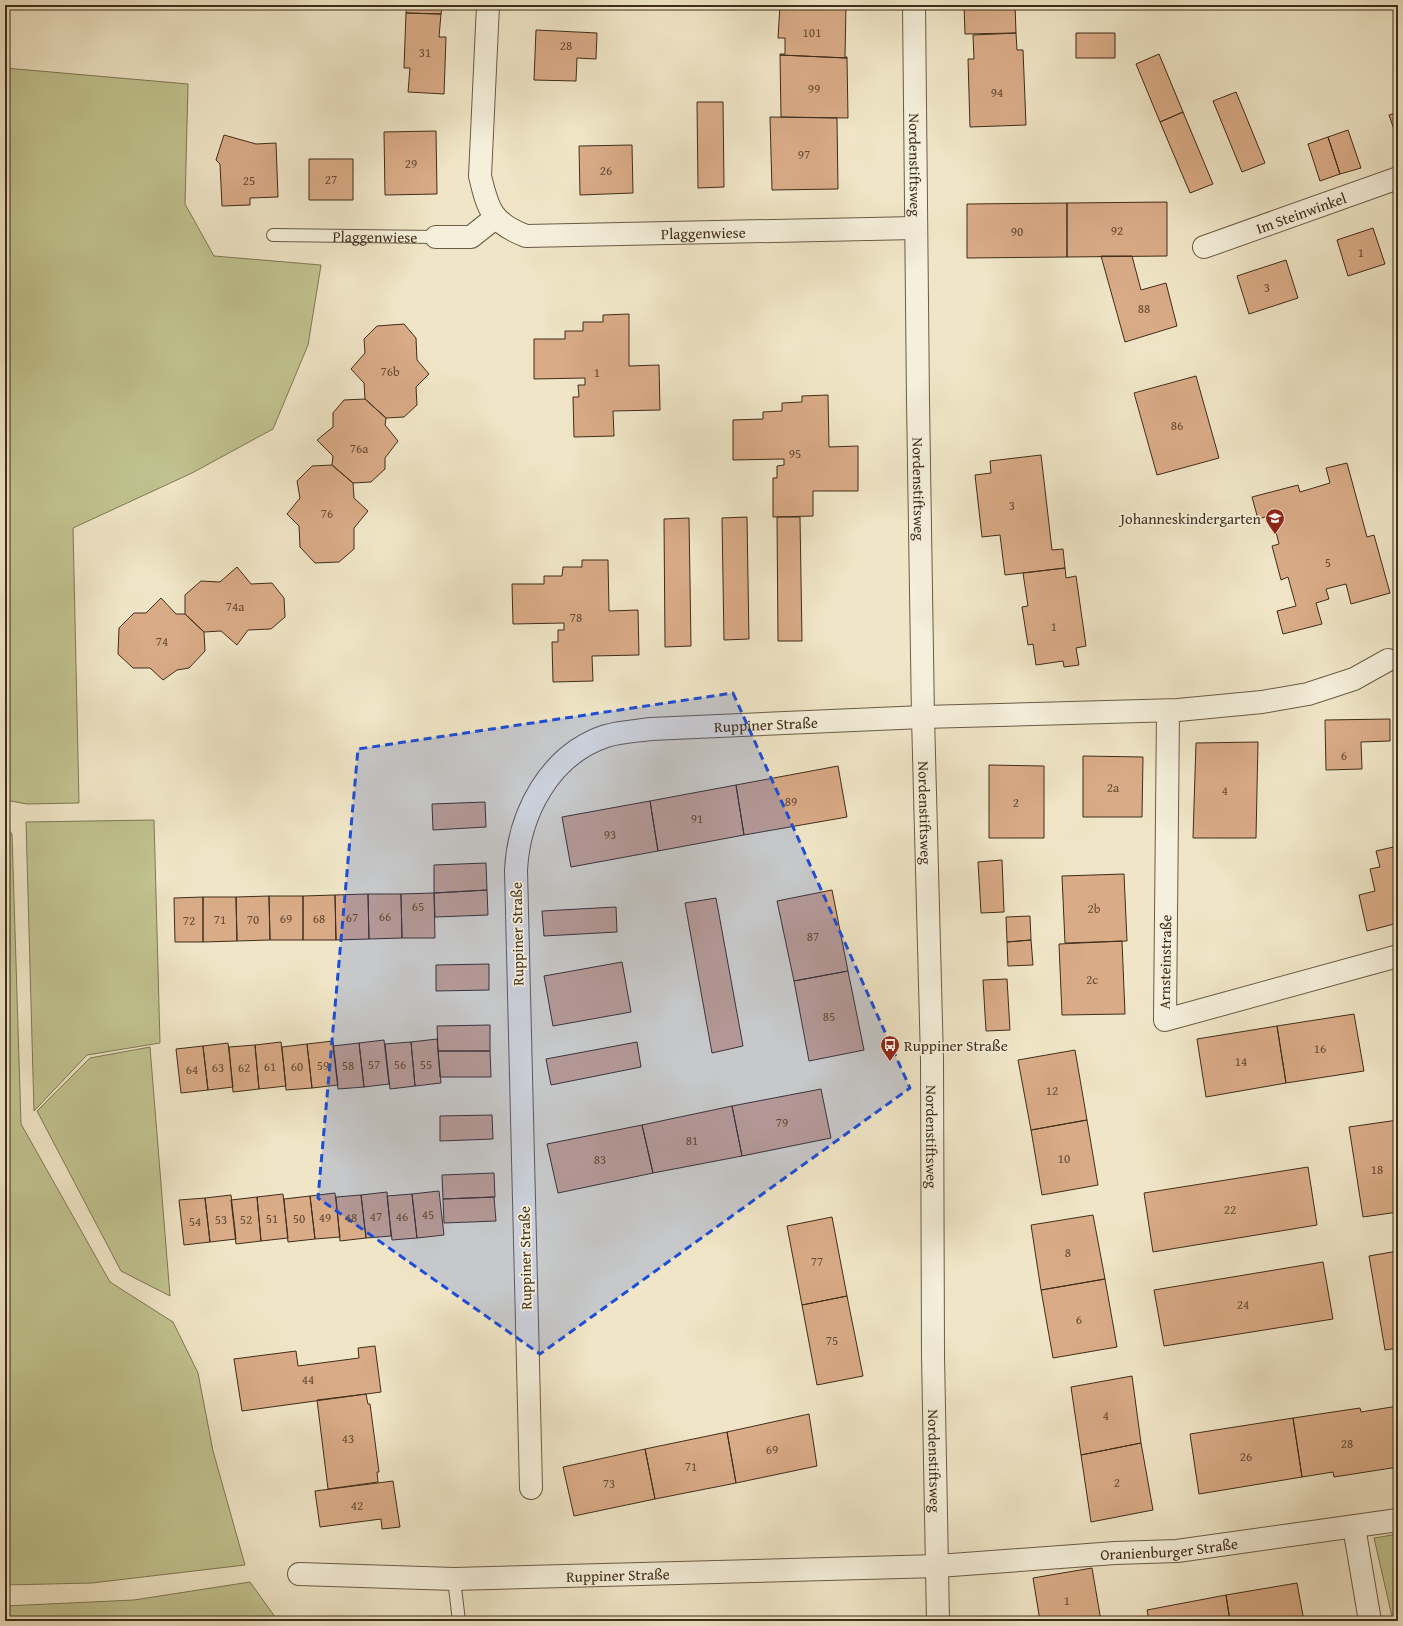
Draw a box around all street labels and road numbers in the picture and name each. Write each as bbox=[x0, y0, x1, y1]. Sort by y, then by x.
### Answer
street label: Nordenstiftsweg bbox=[905, 113, 927, 217]
street label: Im Steinwinkel bbox=[1253, 187, 1349, 238]
street label: Plaggenwiese bbox=[661, 221, 746, 244]
street label: Plaggenwiese bbox=[332, 225, 417, 247]
street label: Nordenstiftsweg bbox=[908, 437, 931, 541]
street label: Ruppiner Straße bbox=[714, 711, 818, 737]
street label: Nordenstiftsweg bbox=[914, 761, 937, 865]
street label: Ruppiner Straße bbox=[506, 882, 528, 986]
street label: Arnsteinstraße bbox=[1154, 914, 1176, 1010]
street label: Nordenstiftsweg bbox=[922, 1085, 943, 1189]
street label: Ruppiner Straße bbox=[514, 1206, 536, 1310]
street label: Nordenstiftsweg bbox=[924, 1409, 946, 1513]
street label: Oranienburger Straße bbox=[1099, 1532, 1239, 1565]
street label: Ruppiner Straße bbox=[566, 1563, 670, 1586]

